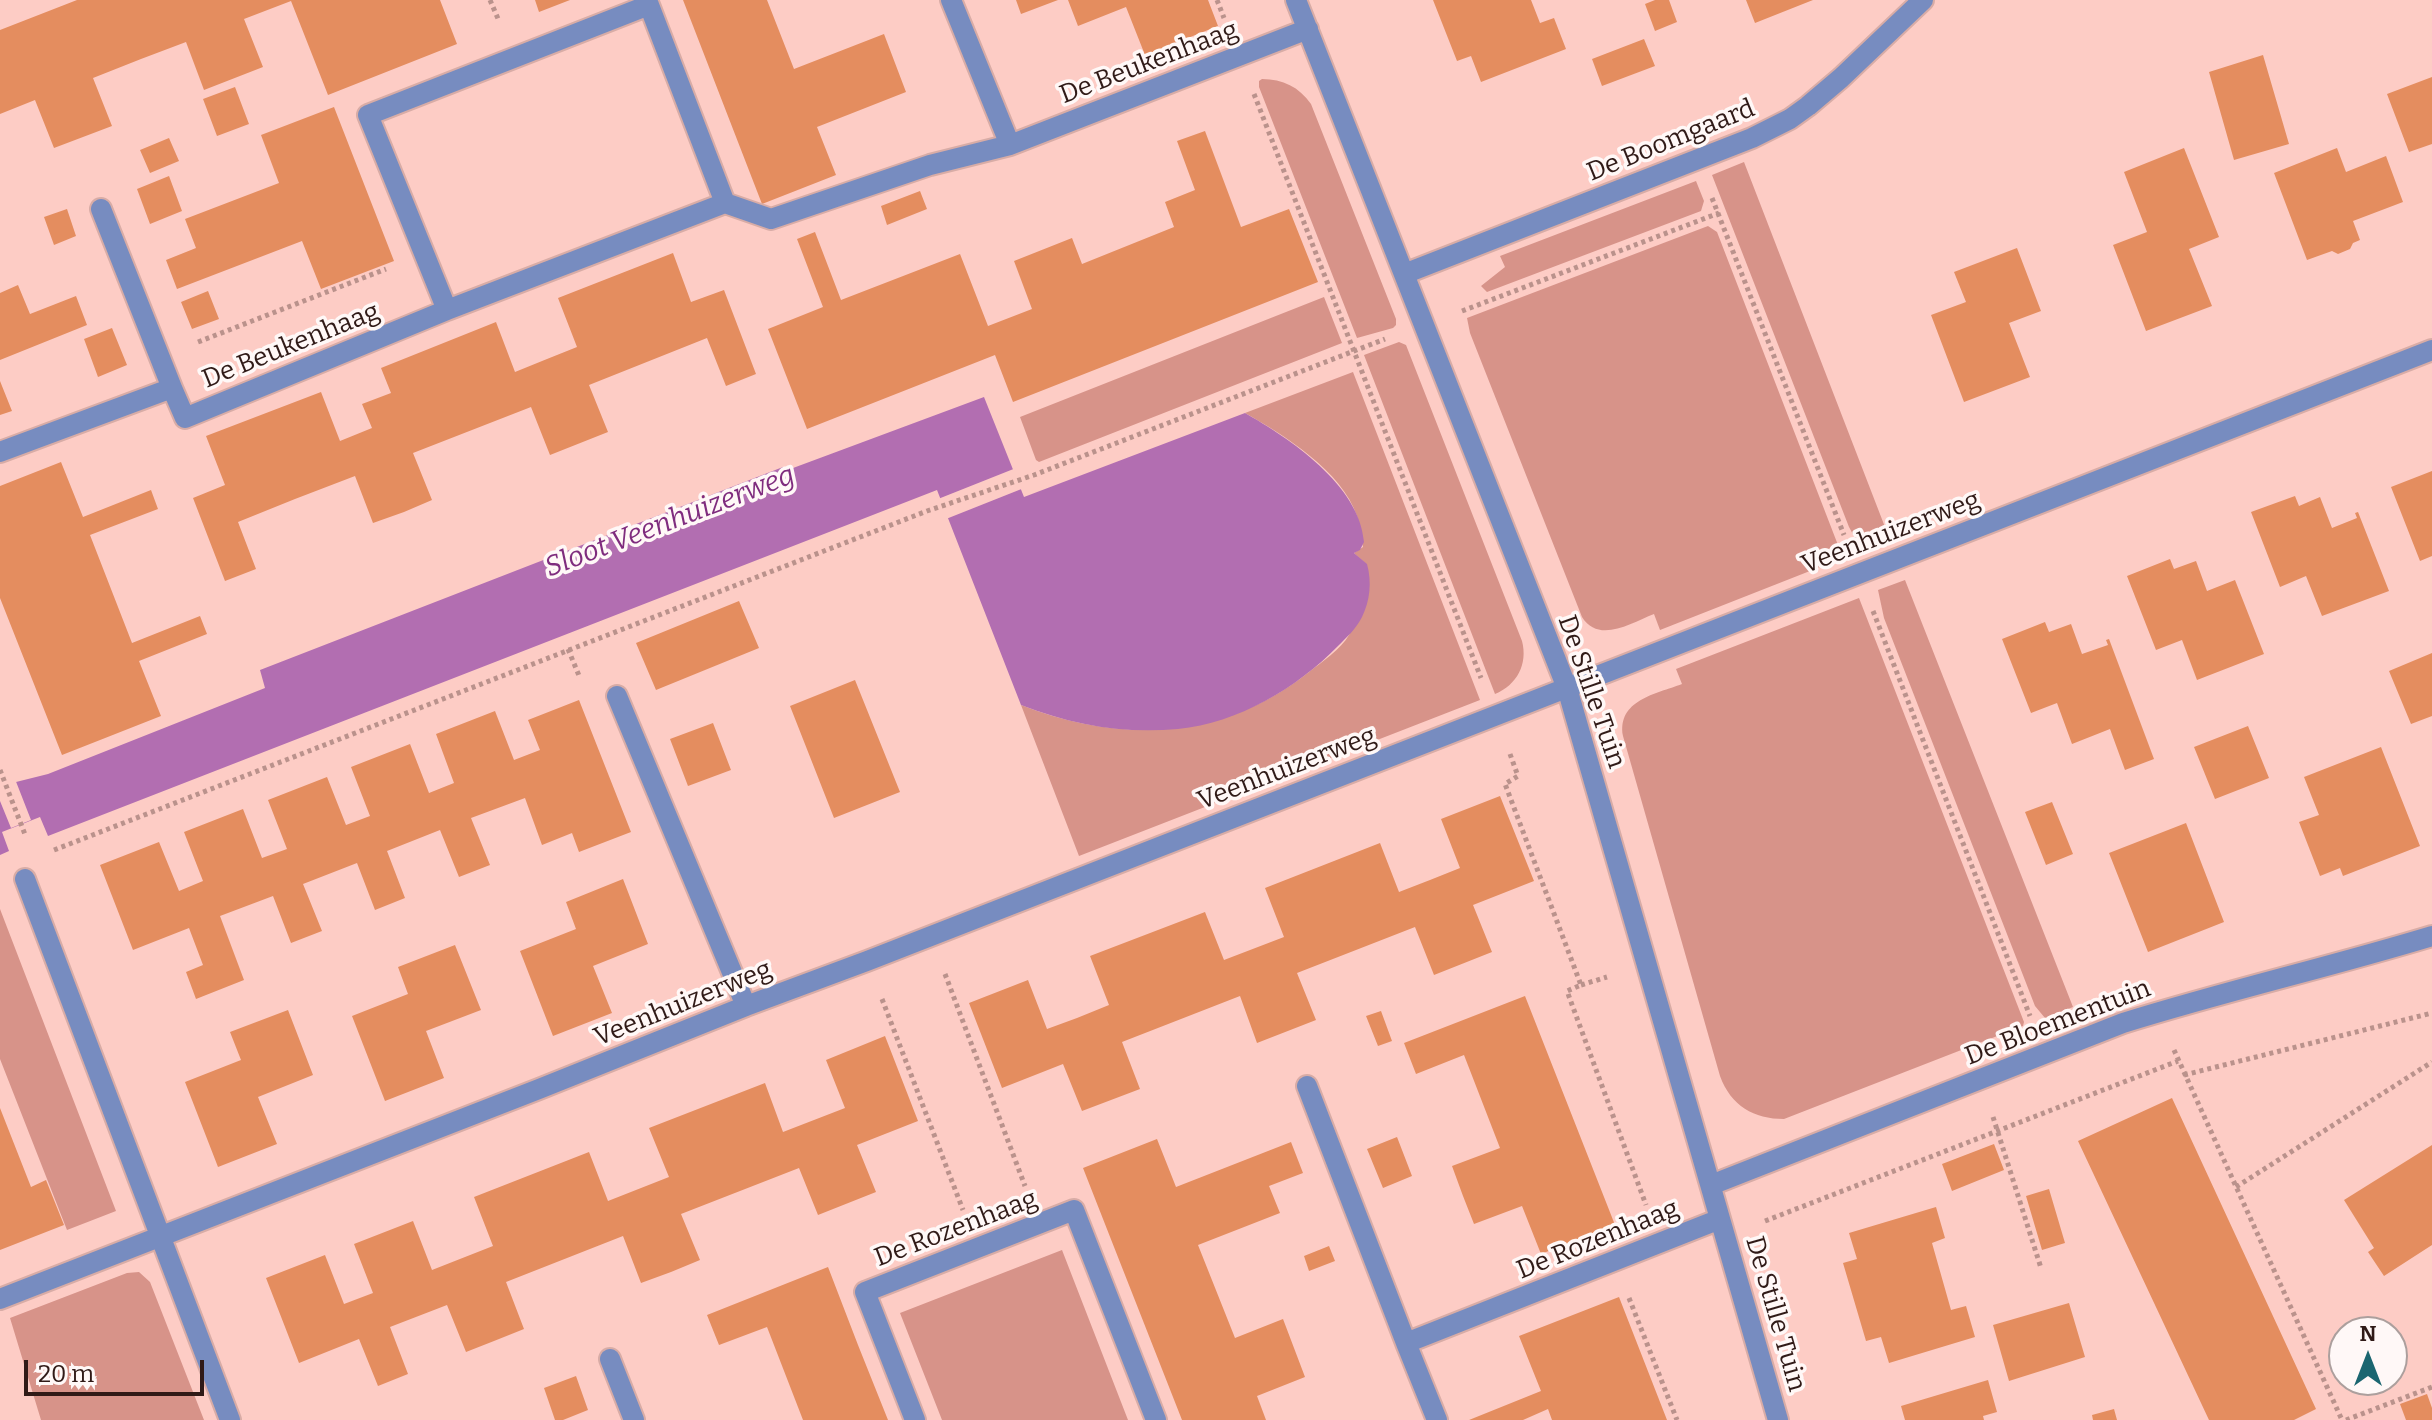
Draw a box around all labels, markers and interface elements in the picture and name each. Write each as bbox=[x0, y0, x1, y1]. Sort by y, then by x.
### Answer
street label: De Beukenhaag bbox=[1055, 15, 1243, 111]
street label: De Boomgaard bbox=[1583, 93, 1759, 189]
street label: De Beukenhaag bbox=[198, 296, 384, 396]
water label: Sloot Veenhuizerweg bbox=[540, 459, 800, 585]
street label: Veenhuizerweg bbox=[1797, 485, 1985, 581]
street label: De Stille Tuin bbox=[1550, 611, 1632, 773]
street label: Veenhuizerweg bbox=[1193, 721, 1381, 817]
street label: Veenhuizerweg bbox=[590, 954, 776, 1054]
street label: De Bloementuin bbox=[1961, 973, 2155, 1073]
street label: De Rozenhaag bbox=[870, 1184, 1042, 1274]
street label: De Rozenhaag bbox=[1513, 1193, 1683, 1287]
street label: De Stille Tuin bbox=[1738, 1233, 1812, 1395]
north arrow bbox=[2328, 1316, 2408, 1396]
text: N bbox=[2360, 1320, 2376, 1347]
scale bar bbox=[28, 1344, 208, 1394]
text: 20 m bbox=[38, 1360, 94, 1388]

